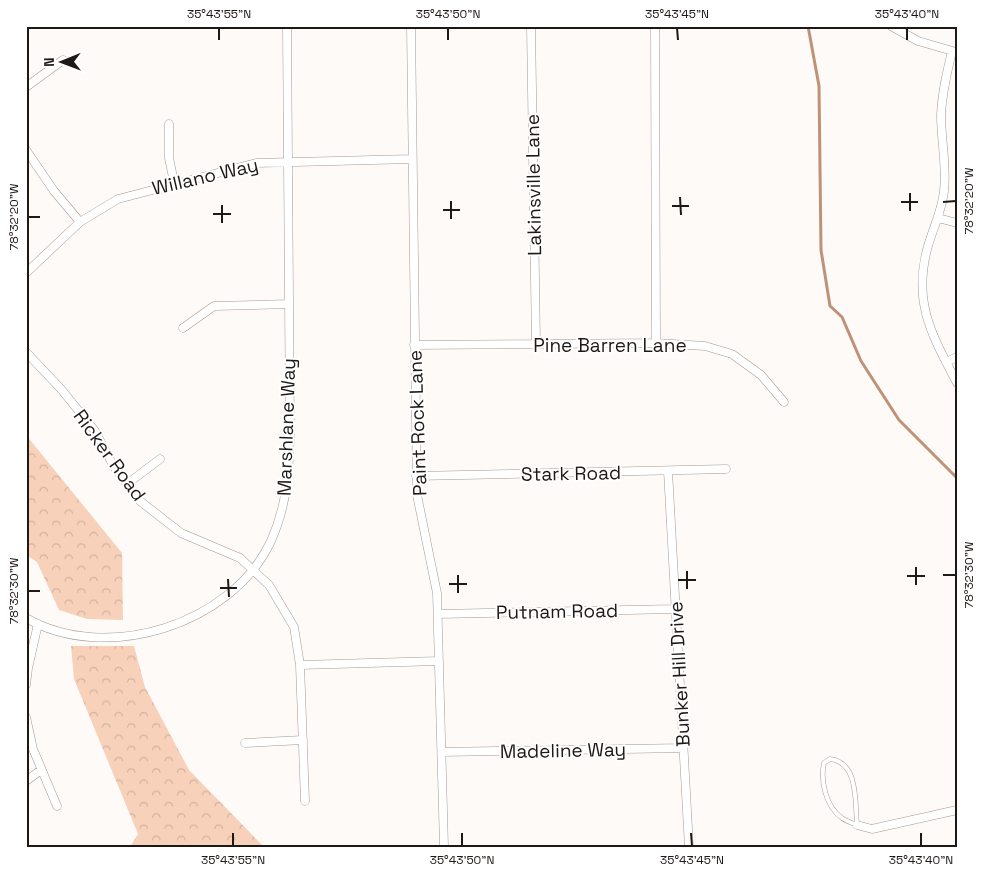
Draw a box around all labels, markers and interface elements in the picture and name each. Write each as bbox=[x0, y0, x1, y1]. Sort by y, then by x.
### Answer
text: 35°43'55"N bbox=[187, 6, 251, 22]
text: 35°43'50"N bbox=[416, 6, 480, 22]
text: 35°43'45"N bbox=[645, 6, 709, 22]
text: 35°43'40"N bbox=[875, 6, 939, 22]
north arrow bbox=[38, 38, 88, 88]
text: N bbox=[40, 57, 58, 67]
street label: Lakinsville Lane bbox=[520, 114, 547, 256]
street label: Willano Way bbox=[149, 152, 261, 201]
text: 78°32'20"W bbox=[961, 167, 977, 234]
text: 78°32'20"W bbox=[6, 183, 22, 250]
street label: Pine Barren Lane bbox=[533, 333, 687, 358]
street label: Paint Rock Lane bbox=[402, 349, 433, 496]
street label: Marshlane Way bbox=[272, 358, 301, 496]
street label: Ricker Road bbox=[68, 404, 151, 506]
street label: Stark Road bbox=[521, 460, 621, 487]
text: 78°32'30"W bbox=[961, 541, 977, 608]
text: 78°32'30"W bbox=[6, 557, 22, 624]
street label: Putnam Road bbox=[496, 598, 618, 625]
street label: Bunker Hill Drive bbox=[663, 601, 696, 747]
street label: Madeline Way bbox=[500, 737, 626, 764]
text: 35°43'55"N bbox=[201, 852, 265, 868]
text: 35°43'50"N bbox=[430, 852, 494, 868]
text: 35°43'45"N bbox=[660, 852, 724, 868]
text: 35°43'40"N bbox=[889, 852, 953, 868]

